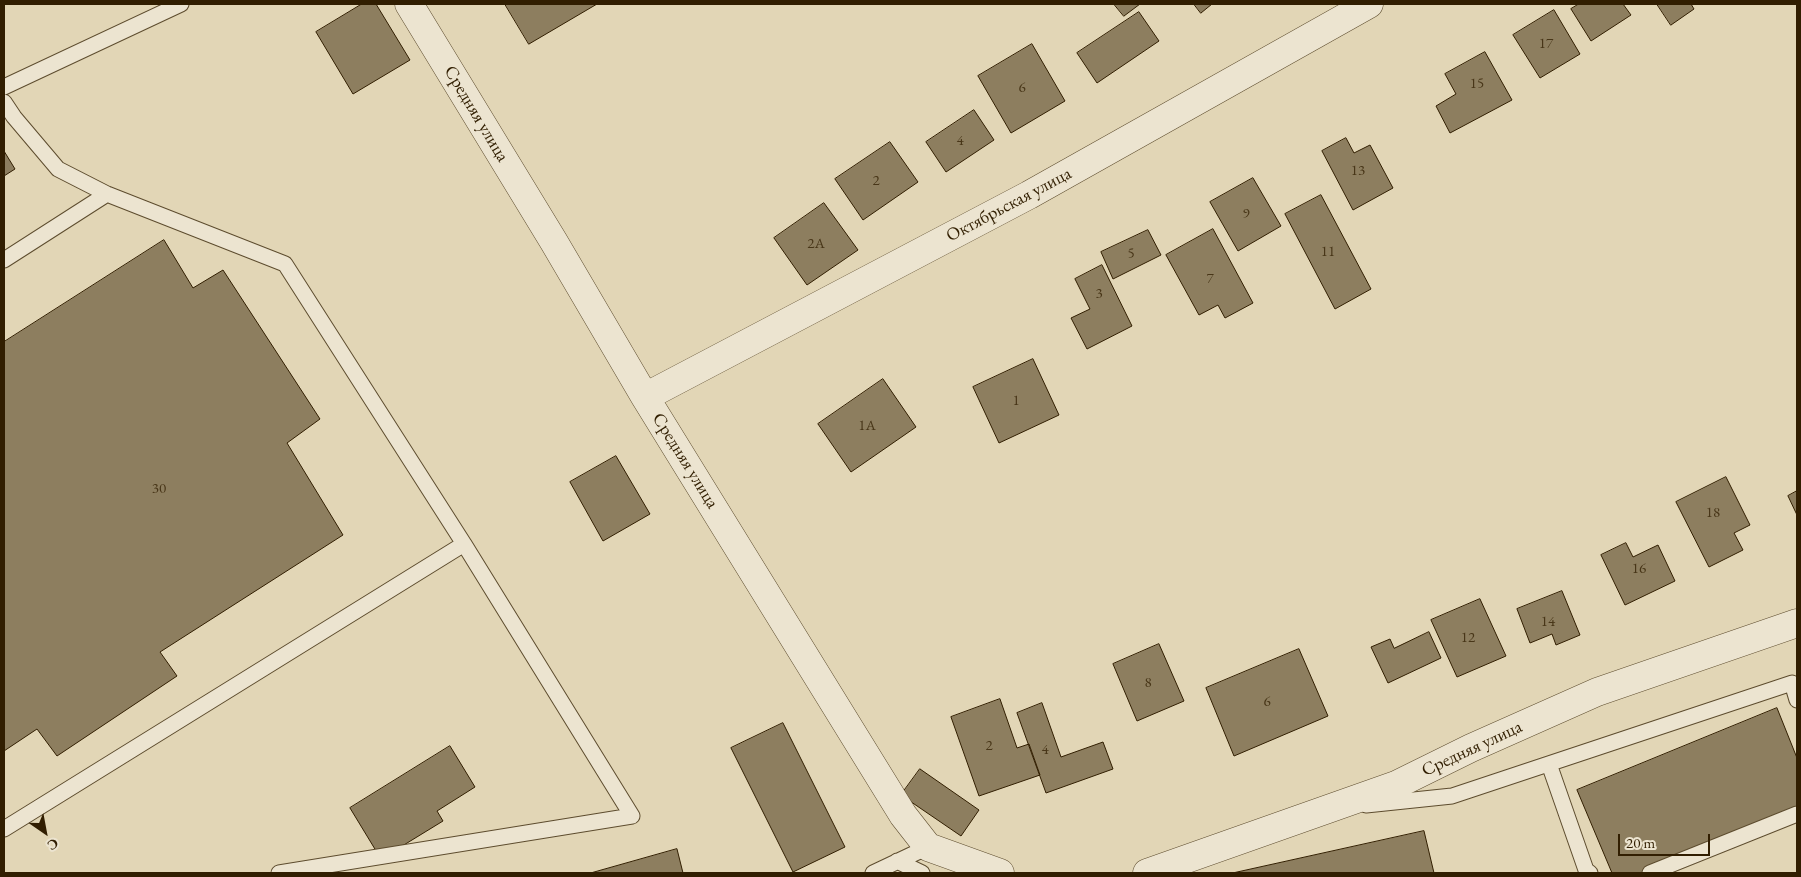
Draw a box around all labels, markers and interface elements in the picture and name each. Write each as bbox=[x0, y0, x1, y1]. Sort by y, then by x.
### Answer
house number: 17 bbox=[1539, 35, 1553, 53]
street label: Средняя улица bbox=[439, 62, 513, 166]
house number: 15 bbox=[1470, 75, 1484, 93]
house number: 6 bbox=[1018, 79, 1026, 97]
house number: 4 bbox=[956, 132, 964, 150]
house number: 13 bbox=[1351, 162, 1365, 180]
street label: Октябрьская улица bbox=[943, 163, 1075, 247]
house number: 2 bbox=[872, 172, 880, 190]
house number: 9 bbox=[1242, 205, 1250, 223]
house number: 2А bbox=[807, 235, 825, 253]
house number: 11 bbox=[1321, 243, 1335, 261]
house number: 5 bbox=[1127, 245, 1135, 263]
house number: 7 bbox=[1206, 270, 1214, 288]
house number: 3 bbox=[1095, 285, 1103, 303]
house number: 1 bbox=[1012, 392, 1020, 410]
street label: Средняя улица bbox=[647, 409, 723, 513]
house number: 1А bbox=[858, 417, 876, 435]
house number: 30 bbox=[152, 480, 166, 498]
house number: 18 bbox=[1706, 504, 1720, 522]
house number: 16 bbox=[1632, 560, 1646, 578]
house number: 14 bbox=[1541, 613, 1555, 631]
house number: 12 bbox=[1461, 629, 1475, 647]
house number: 8 bbox=[1144, 674, 1152, 692]
house number: 6 bbox=[1263, 693, 1271, 711]
street label: Средняя улица bbox=[1418, 716, 1526, 782]
house number: 2 bbox=[985, 737, 993, 755]
house number: 4 bbox=[1041, 741, 1049, 759]
north arrow bbox=[20, 807, 70, 857]
scale bar bbox=[1621, 824, 1714, 856]
text: 20 m bbox=[1626, 833, 1655, 852]
text: С bbox=[44, 834, 62, 855]

